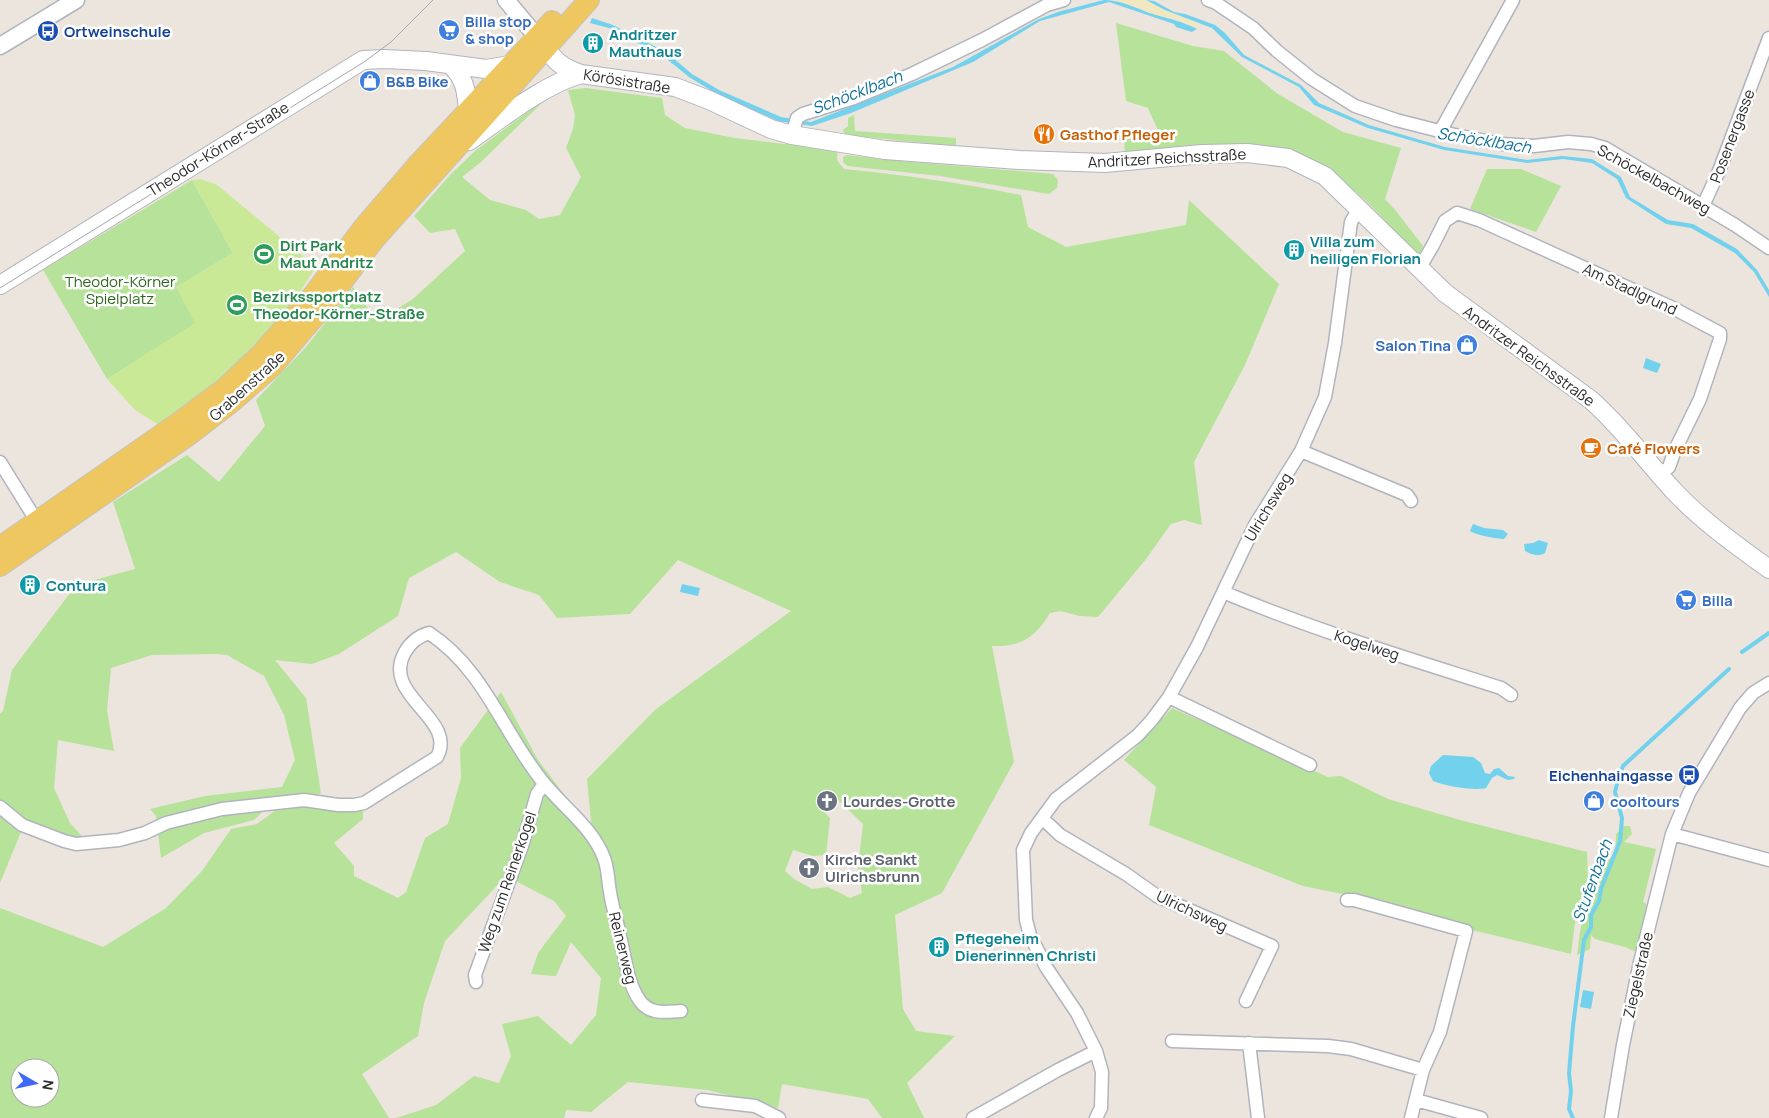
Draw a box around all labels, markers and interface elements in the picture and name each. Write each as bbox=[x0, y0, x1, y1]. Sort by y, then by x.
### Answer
place label: Billa stop & shop bbox=[465, 11, 531, 49]
supermarket icon: Billa stop & shop bbox=[437, 18, 461, 42]
bus stop icon: Ortweinschule bbox=[36, 19, 60, 43]
place label: Ortweinschule bbox=[64, 21, 171, 42]
place label: Andritzer Mauthaus bbox=[609, 24, 682, 62]
building icon: Andritzer Mauthaus bbox=[581, 31, 605, 55]
street label: Körösistraße bbox=[582, 64, 672, 98]
water label: Schöcklbach bbox=[809, 65, 906, 119]
shop icon: B&B Bike bbox=[358, 69, 382, 93]
place label: B&B Bike bbox=[386, 71, 449, 92]
street label: Posenergasse bbox=[1705, 86, 1760, 186]
street label: Theodor-Körner-Straße bbox=[143, 97, 293, 201]
restaurant icon: Gasthof Pfleger bbox=[1032, 122, 1056, 146]
water label: Schöcklbach bbox=[1435, 122, 1533, 158]
place label: Gasthof Pfleger bbox=[1060, 124, 1175, 145]
street label: Schöckelbachweg bbox=[1594, 139, 1714, 219]
street label: Andritzer Reichsstraße bbox=[1087, 143, 1247, 173]
place label: Villa zum heiligen Florian bbox=[1310, 231, 1421, 269]
place label: Dirt Park Maut Andritz bbox=[280, 235, 374, 273]
building icon: Villa zum heiligen Florian bbox=[1282, 238, 1306, 262]
sports icon: Dirt Park Maut Andritz bbox=[252, 242, 276, 266]
street label: Am Stadlgrund bbox=[1579, 258, 1681, 320]
park label: Theodor-Körner Spielplatz bbox=[65, 271, 176, 309]
place label: Bezirkssportplatz Theodor-Körner-Straße bbox=[253, 286, 425, 324]
sports icon: Bezirkssportplatz Theodor-Körner-Straße bbox=[225, 293, 249, 317]
street label: Andritzer Reichsstraße bbox=[1459, 301, 1599, 411]
shop icon: Salon Tina bbox=[1455, 333, 1479, 357]
place label: Salon Tina bbox=[1375, 335, 1451, 356]
street label: Grabenstraße bbox=[205, 346, 290, 426]
cafe icon: Café Flowers bbox=[1579, 436, 1603, 460]
place label: Café Flowers bbox=[1607, 438, 1700, 459]
street label: Ulrichsweg bbox=[1239, 469, 1297, 545]
building icon: Contura bbox=[18, 573, 42, 597]
place label: Contura bbox=[46, 575, 106, 596]
supermarket icon: Billa bbox=[1674, 588, 1698, 612]
place label: Billa bbox=[1702, 590, 1733, 611]
street label: Kogelweg bbox=[1332, 625, 1402, 665]
bus stop icon: Eichenhaingasse bbox=[1677, 763, 1701, 787]
place label: Eichenhaingasse bbox=[1549, 765, 1673, 786]
church icon: Lourdes-Grotte bbox=[815, 789, 839, 813]
shop icon: cooltours bbox=[1582, 789, 1606, 813]
place label: Lourdes-Grotte bbox=[843, 791, 955, 812]
place label: cooltours bbox=[1610, 791, 1680, 812]
street label: Weg zum Reinerkogel bbox=[473, 808, 541, 956]
water label: Stufenbach bbox=[1567, 836, 1617, 925]
place label: Kirche Sankt Ulrichsbrunn bbox=[825, 849, 920, 887]
church icon: Kirche Sankt Ulrichsbrunn bbox=[797, 856, 821, 880]
street label: Ulrichsweg bbox=[1153, 885, 1231, 937]
street label: Reinerweg bbox=[604, 910, 642, 986]
place label: Pflegeheim Dienerinnen Christi bbox=[955, 928, 1096, 966]
street label: Ziegelstraße bbox=[1618, 930, 1658, 1020]
building icon: Pflegeheim Dienerinnen Christi bbox=[927, 935, 951, 959]
north arrow bbox=[10, 1058, 60, 1108]
text: N bbox=[38, 1079, 59, 1092]

